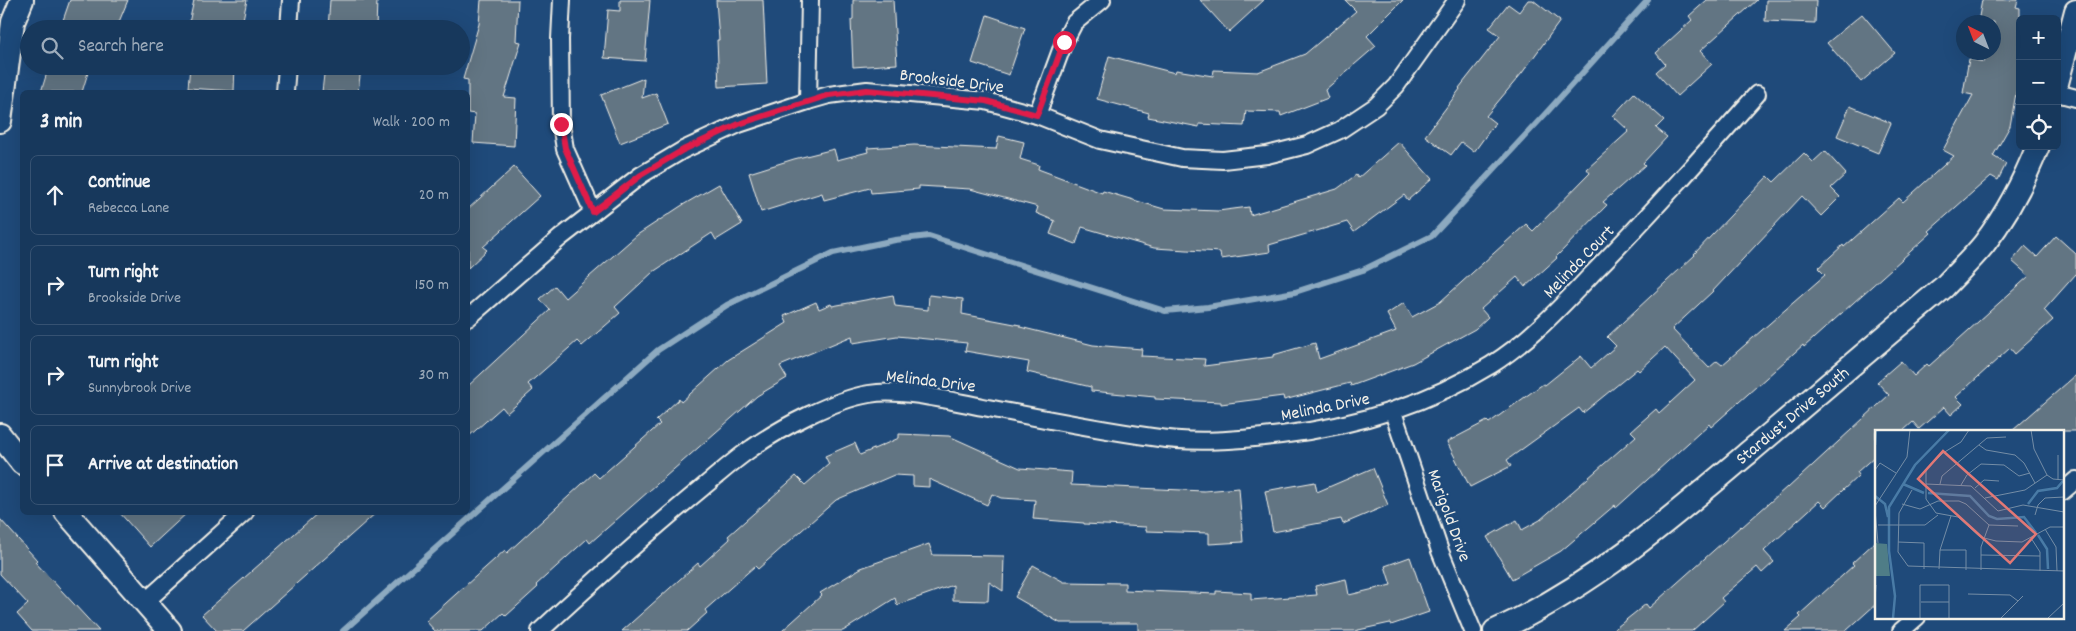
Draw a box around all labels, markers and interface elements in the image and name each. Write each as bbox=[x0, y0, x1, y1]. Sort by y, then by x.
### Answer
north arrow bbox=[1956, 15, 2001, 60]
map controls bbox=[2016, 15, 2061, 150]
button: + bbox=[2016, 15, 2061, 60]
search box bbox=[20, 20, 470, 75]
route start bbox=[1053, 31, 1076, 54]
icon: search bbox=[38, 34, 66, 62]
text: Search here bbox=[78, 34, 164, 61]
button: − bbox=[2016, 60, 2061, 105]
street label: Brookside Drive bbox=[898, 64, 1005, 101]
button: locate bbox=[2016, 105, 2061, 150]
text: 3 min bbox=[40, 108, 82, 138]
text: Walk · 200 m bbox=[373, 111, 450, 134]
route end bbox=[550, 113, 573, 136]
text: Continue bbox=[88, 170, 150, 197]
icon: ahead bbox=[41, 181, 69, 209]
text: 20 m bbox=[419, 184, 449, 207]
text: Rebecca Lane bbox=[88, 197, 169, 220]
street label: Melinda Court bbox=[1538, 220, 1621, 305]
text: Turn right bbox=[88, 260, 159, 287]
icon: right bbox=[41, 271, 69, 299]
text: 150 m bbox=[415, 274, 449, 297]
text: Brookside Drive bbox=[88, 287, 181, 310]
text: Turn right bbox=[88, 350, 159, 377]
icon: right bbox=[41, 361, 69, 389]
street label: Stardust Drive South bbox=[1731, 362, 1856, 472]
text: 30 m bbox=[419, 364, 449, 387]
street label: Melinda Drive bbox=[884, 365, 977, 400]
text: Sunnybrook Drive bbox=[88, 377, 191, 400]
street label: Melinda Drive bbox=[1279, 388, 1372, 429]
inset map bbox=[1875, 430, 2064, 618]
icon: arrive bbox=[41, 451, 69, 479]
text: Arrive at destination bbox=[88, 452, 238, 479]
street label: Marigold Drive bbox=[1419, 466, 1476, 565]

